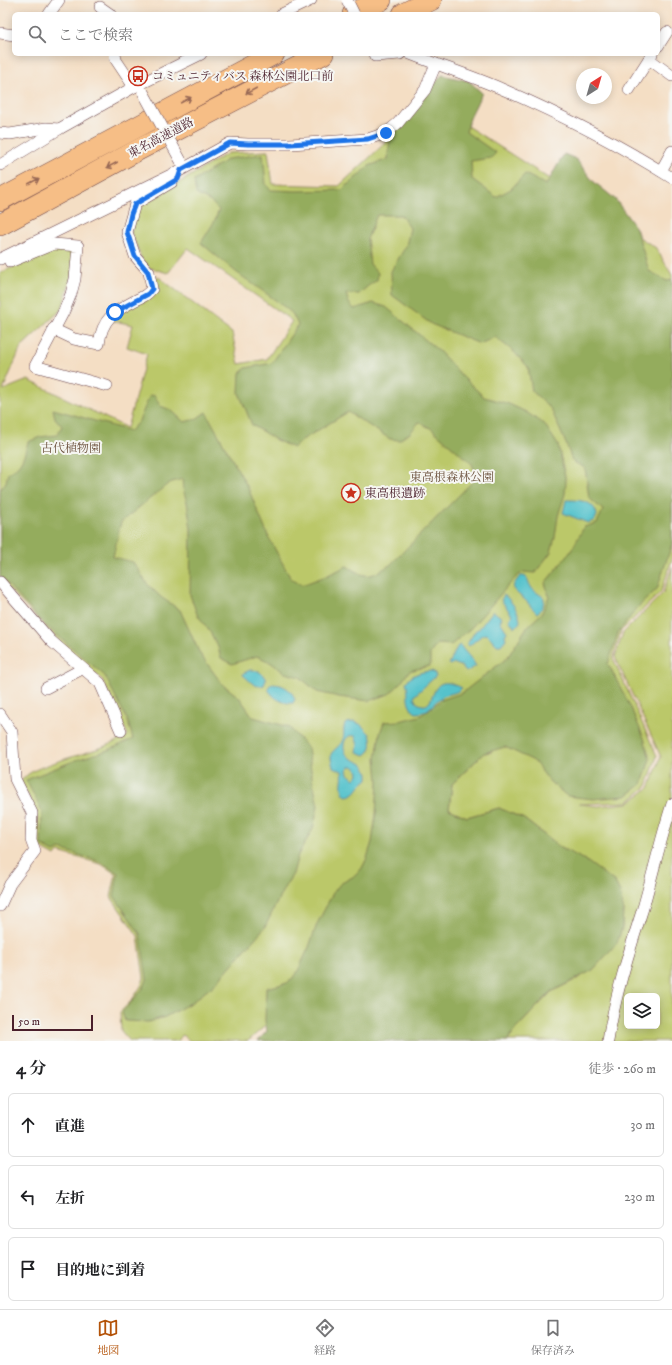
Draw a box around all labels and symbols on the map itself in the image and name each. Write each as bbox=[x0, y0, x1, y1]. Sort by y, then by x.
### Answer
bus stop icon: コミュニティバス 森林公園北口前 bbox=[127, 65, 149, 87]
north arrow bbox=[576, 68, 612, 104]
place label: コミュニティバス 森林公園北口前 bbox=[152, 69, 333, 84]
one-way arrow bbox=[245, 88, 257, 95]
one-way arrow bbox=[180, 96, 192, 103]
street label: 東名高速道路 bbox=[126, 114, 196, 162]
route end bbox=[377, 124, 395, 142]
one-way arrow bbox=[106, 161, 118, 169]
one-way arrow bbox=[28, 177, 40, 184]
route start bbox=[106, 303, 124, 321]
park label: 古代植物園 bbox=[41, 441, 101, 456]
park label: 東高根森林公園 bbox=[410, 470, 494, 485]
place icon: 東高根遺跡 bbox=[340, 482, 362, 504]
place label: 東高根遺跡 bbox=[365, 486, 425, 501]
scale bar bbox=[12, 1013, 93, 1032]

